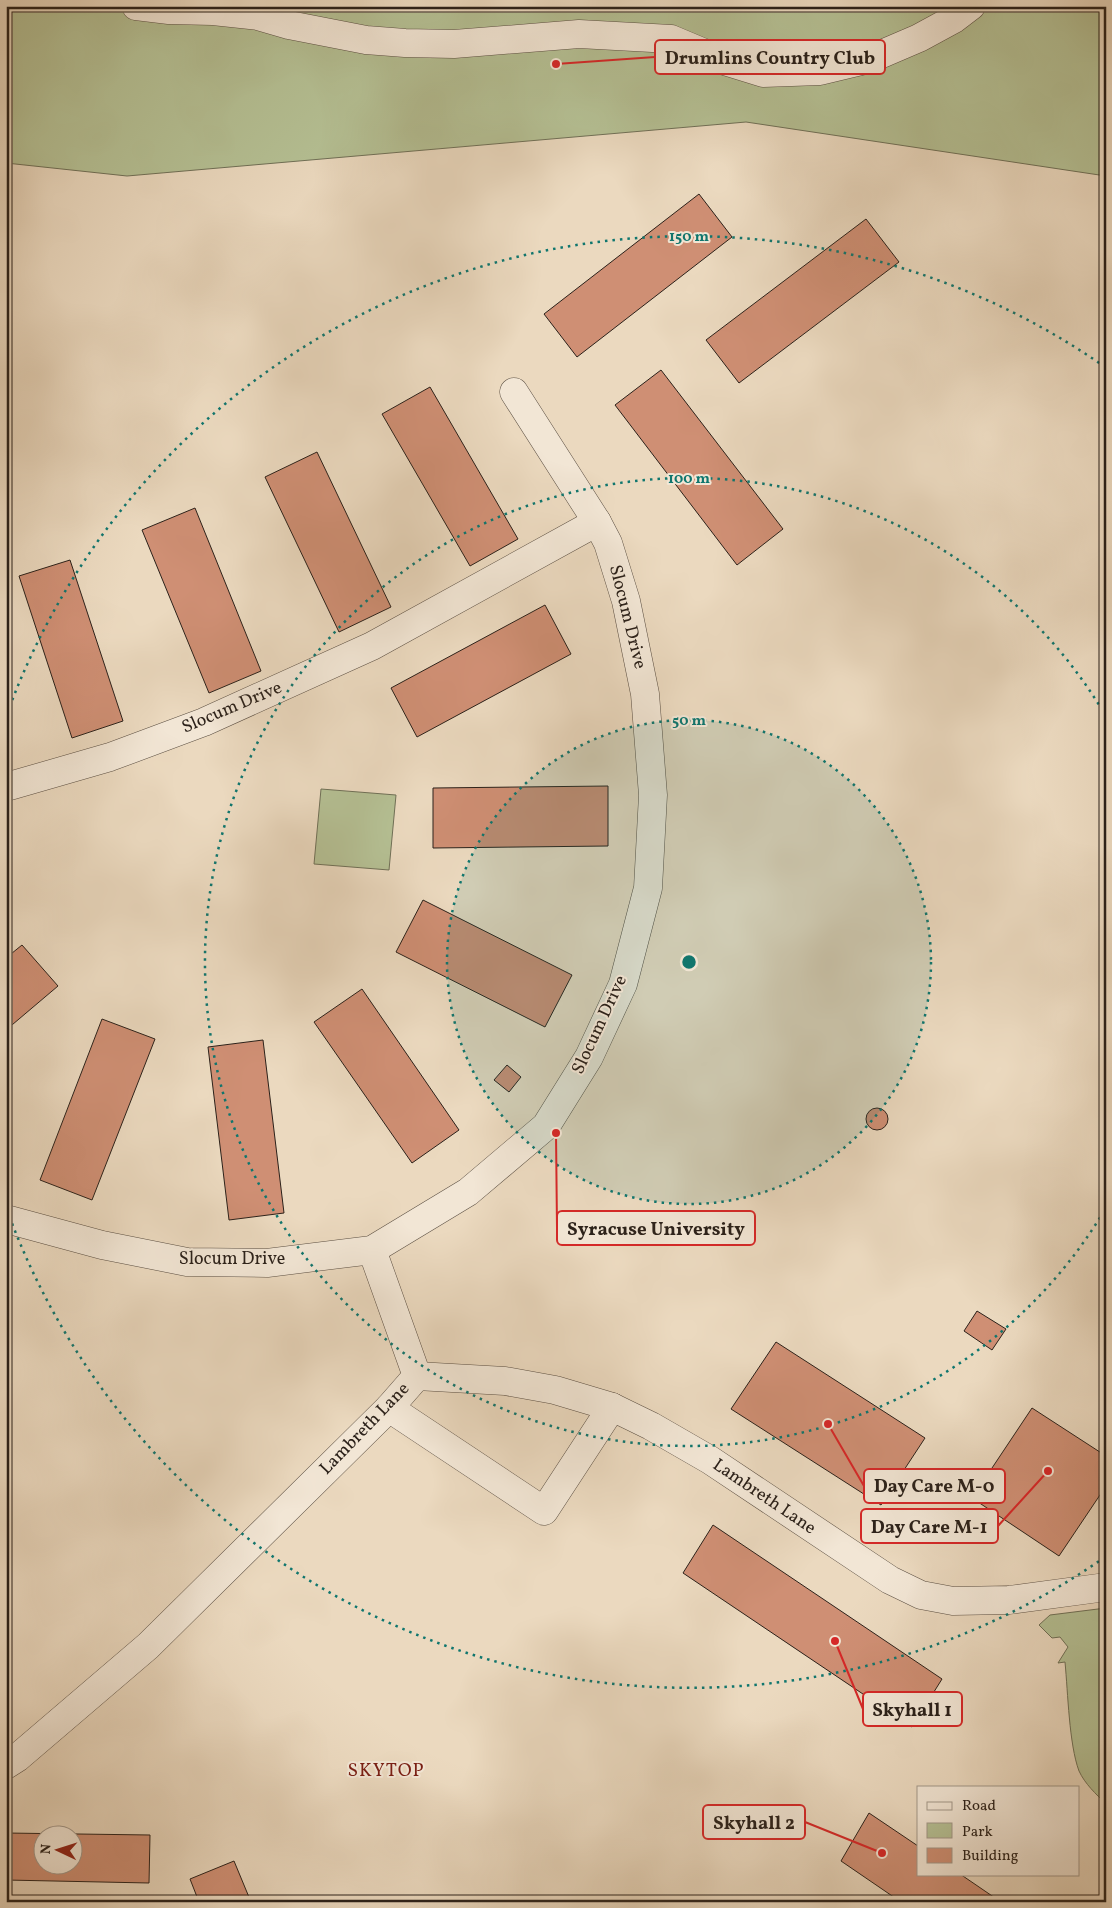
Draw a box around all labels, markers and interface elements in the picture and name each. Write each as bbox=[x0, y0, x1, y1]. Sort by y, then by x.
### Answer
callout: Drumlins Country Club bbox=[655, 40, 885, 74]
text: Drumlins Country Club bbox=[665, 46, 875, 72]
text: 150 m bbox=[669, 227, 709, 248]
text: 100 m bbox=[668, 469, 711, 490]
street label: Slocum Drive bbox=[602, 562, 652, 672]
street label: Slocum Drive bbox=[178, 676, 286, 740]
text: 50 m bbox=[672, 711, 706, 732]
centre of rings bbox=[680, 953, 698, 971]
street label: Slocum Drive bbox=[566, 971, 634, 1079]
callout: Syracuse University bbox=[557, 1211, 755, 1245]
text: Syracuse University bbox=[567, 1217, 745, 1243]
street label: Slocum Drive bbox=[179, 1247, 285, 1272]
street label: Lambreth Lane bbox=[314, 1377, 416, 1481]
street label: Lambreth Lane bbox=[707, 1453, 821, 1541]
callout: Day Care M-0 bbox=[864, 1469, 1005, 1503]
text: Day Care M-0 bbox=[874, 1474, 995, 1500]
callout: Day Care M-1 bbox=[861, 1509, 998, 1543]
text: Day Care M-1 bbox=[871, 1515, 987, 1541]
callout: Skyhall 1 bbox=[863, 1692, 962, 1726]
text: Skyhall 1 bbox=[872, 1698, 952, 1724]
district label: SKYTOP bbox=[347, 1758, 425, 1784]
legend bbox=[917, 1786, 1080, 1876]
text: Road bbox=[962, 1796, 996, 1817]
callout: Skyhall 2 bbox=[703, 1805, 805, 1839]
text: Skyhall 2 bbox=[713, 1811, 795, 1837]
text: Park bbox=[962, 1822, 993, 1843]
north arrow bbox=[32, 1826, 82, 1876]
text: N bbox=[37, 1843, 56, 1855]
text: Building bbox=[962, 1846, 1019, 1867]

